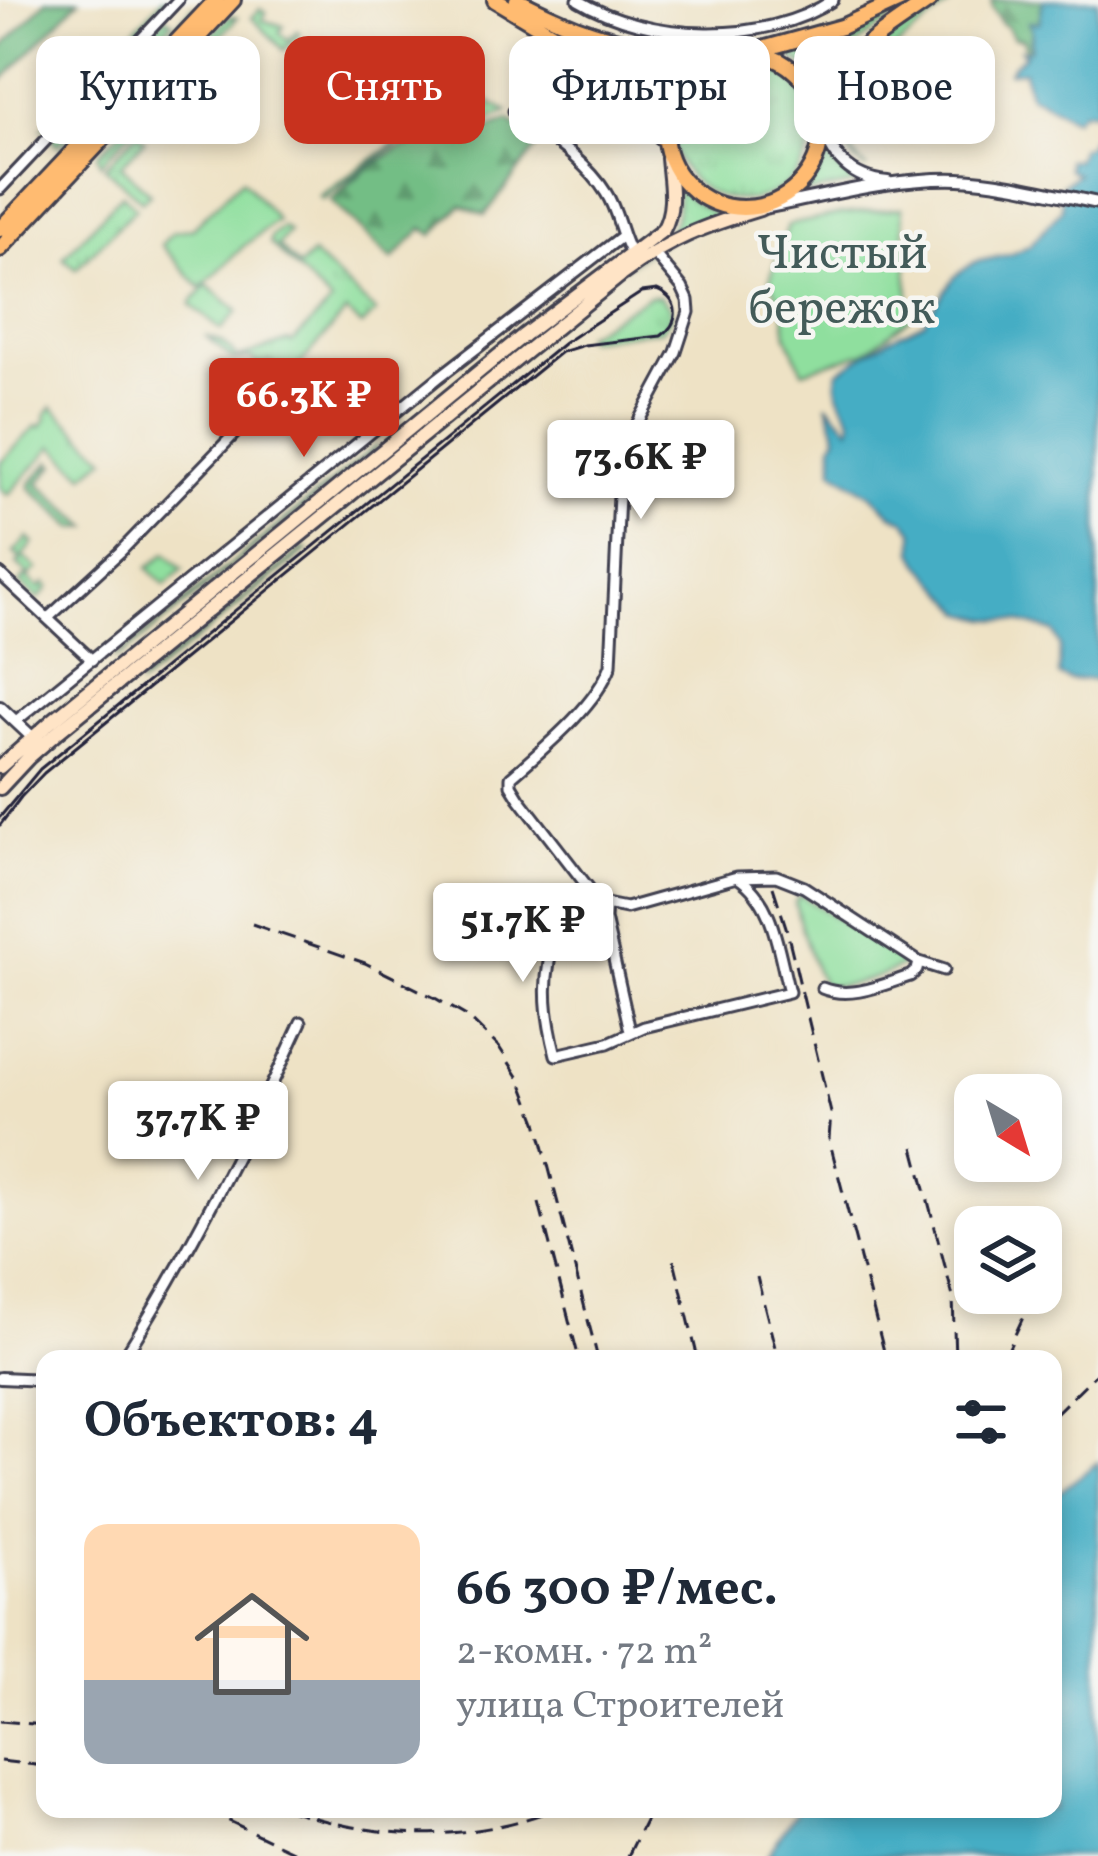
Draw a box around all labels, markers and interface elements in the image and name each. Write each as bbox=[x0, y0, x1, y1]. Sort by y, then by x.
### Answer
chip: Купить bbox=[36, 36, 260, 144]
chip: Снять bbox=[284, 36, 485, 144]
chip: Фильтры bbox=[509, 36, 770, 144]
chip: Новое bbox=[794, 36, 995, 144]
park label: Чистый бережок bbox=[749, 222, 935, 344]
pin: 66.3K ₽ bbox=[193, 358, 415, 460]
text: 66.3K ₽ bbox=[236, 370, 372, 424]
pin: 73.6K ₽ bbox=[530, 420, 752, 522]
text: 73.6K ₽ bbox=[574, 432, 708, 486]
pin: 51.7K ₽ bbox=[412, 883, 634, 985]
text: 51.7K ₽ bbox=[460, 895, 586, 949]
north arrow bbox=[954, 1074, 1062, 1182]
map controls bbox=[954, 1074, 1062, 1314]
pin: 37.7K ₽ bbox=[87, 1081, 309, 1183]
text: 37.7K ₽ bbox=[135, 1093, 261, 1147]
button: layers bbox=[954, 1206, 1062, 1314]
text: Объектов: 4 bbox=[84, 1387, 379, 1458]
icon: filters bbox=[948, 1389, 1014, 1455]
text: 66 300 ₽/мес. bbox=[456, 1555, 778, 1626]
icon: home bbox=[180, 1572, 324, 1716]
text: 2-комн. · 72 m² bbox=[456, 1626, 712, 1680]
text: улица Строителей bbox=[456, 1680, 784, 1734]

